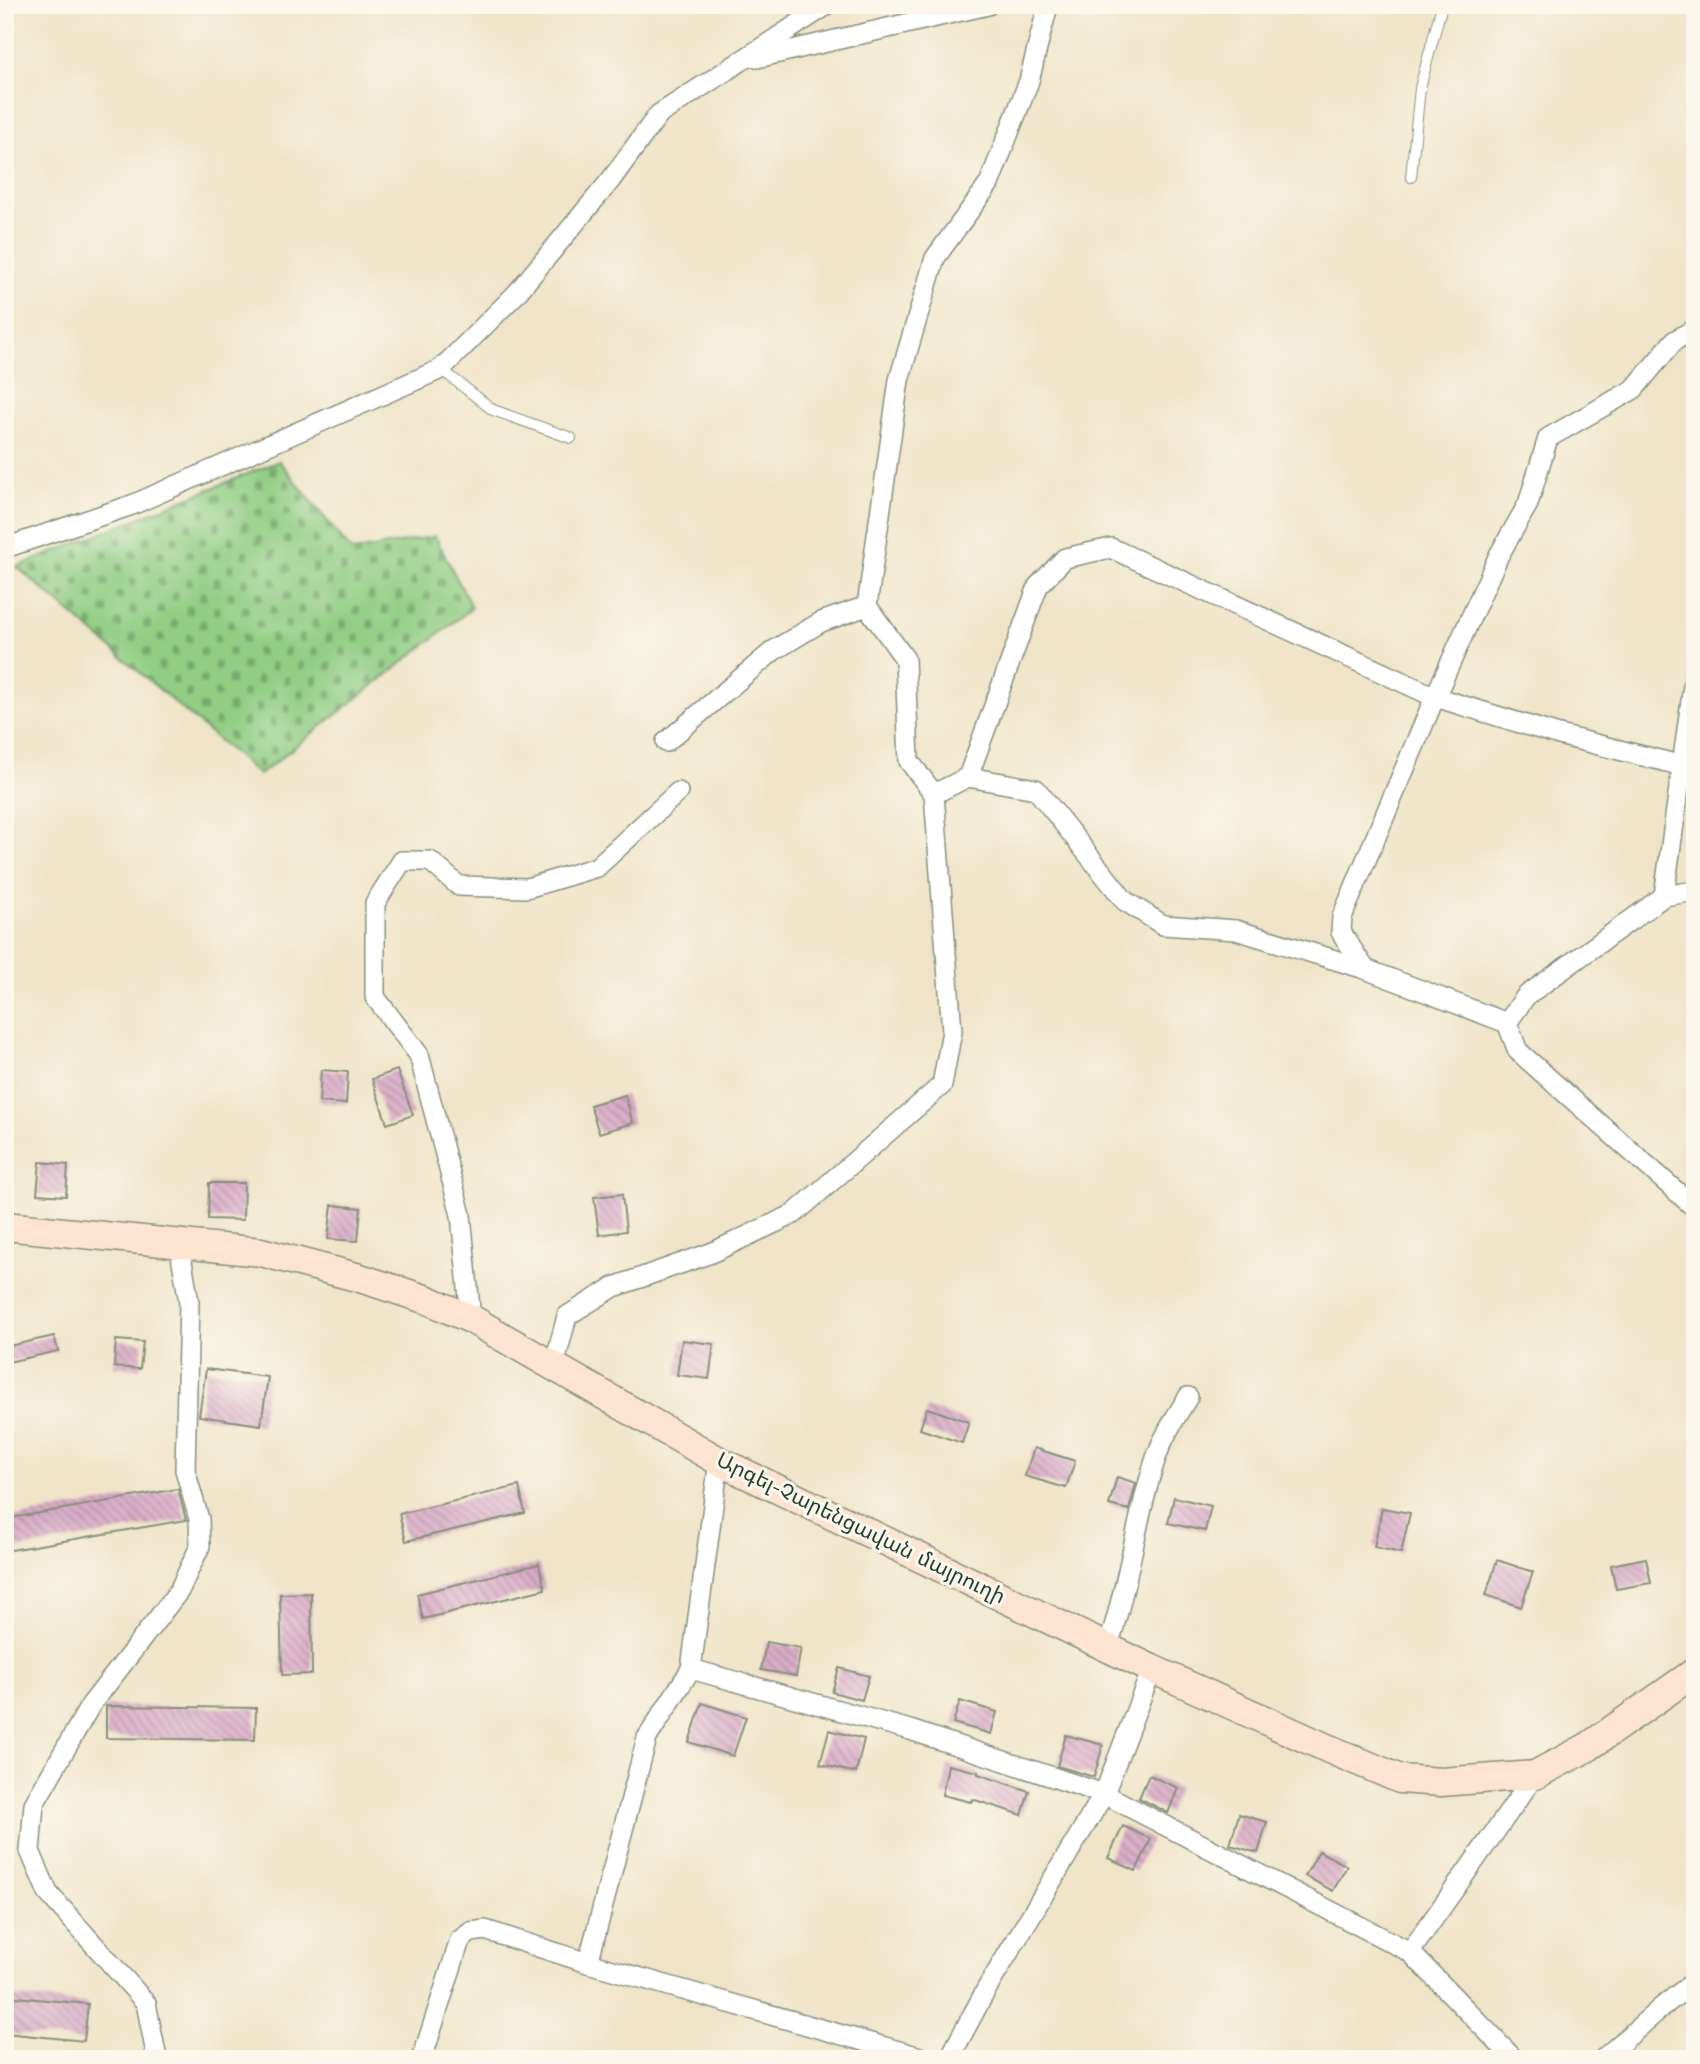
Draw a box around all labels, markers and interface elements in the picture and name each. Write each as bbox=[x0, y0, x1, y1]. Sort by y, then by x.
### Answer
street label: Արգել-Չարենցավան մայրուղի bbox=[713, 1447, 1009, 1609]

